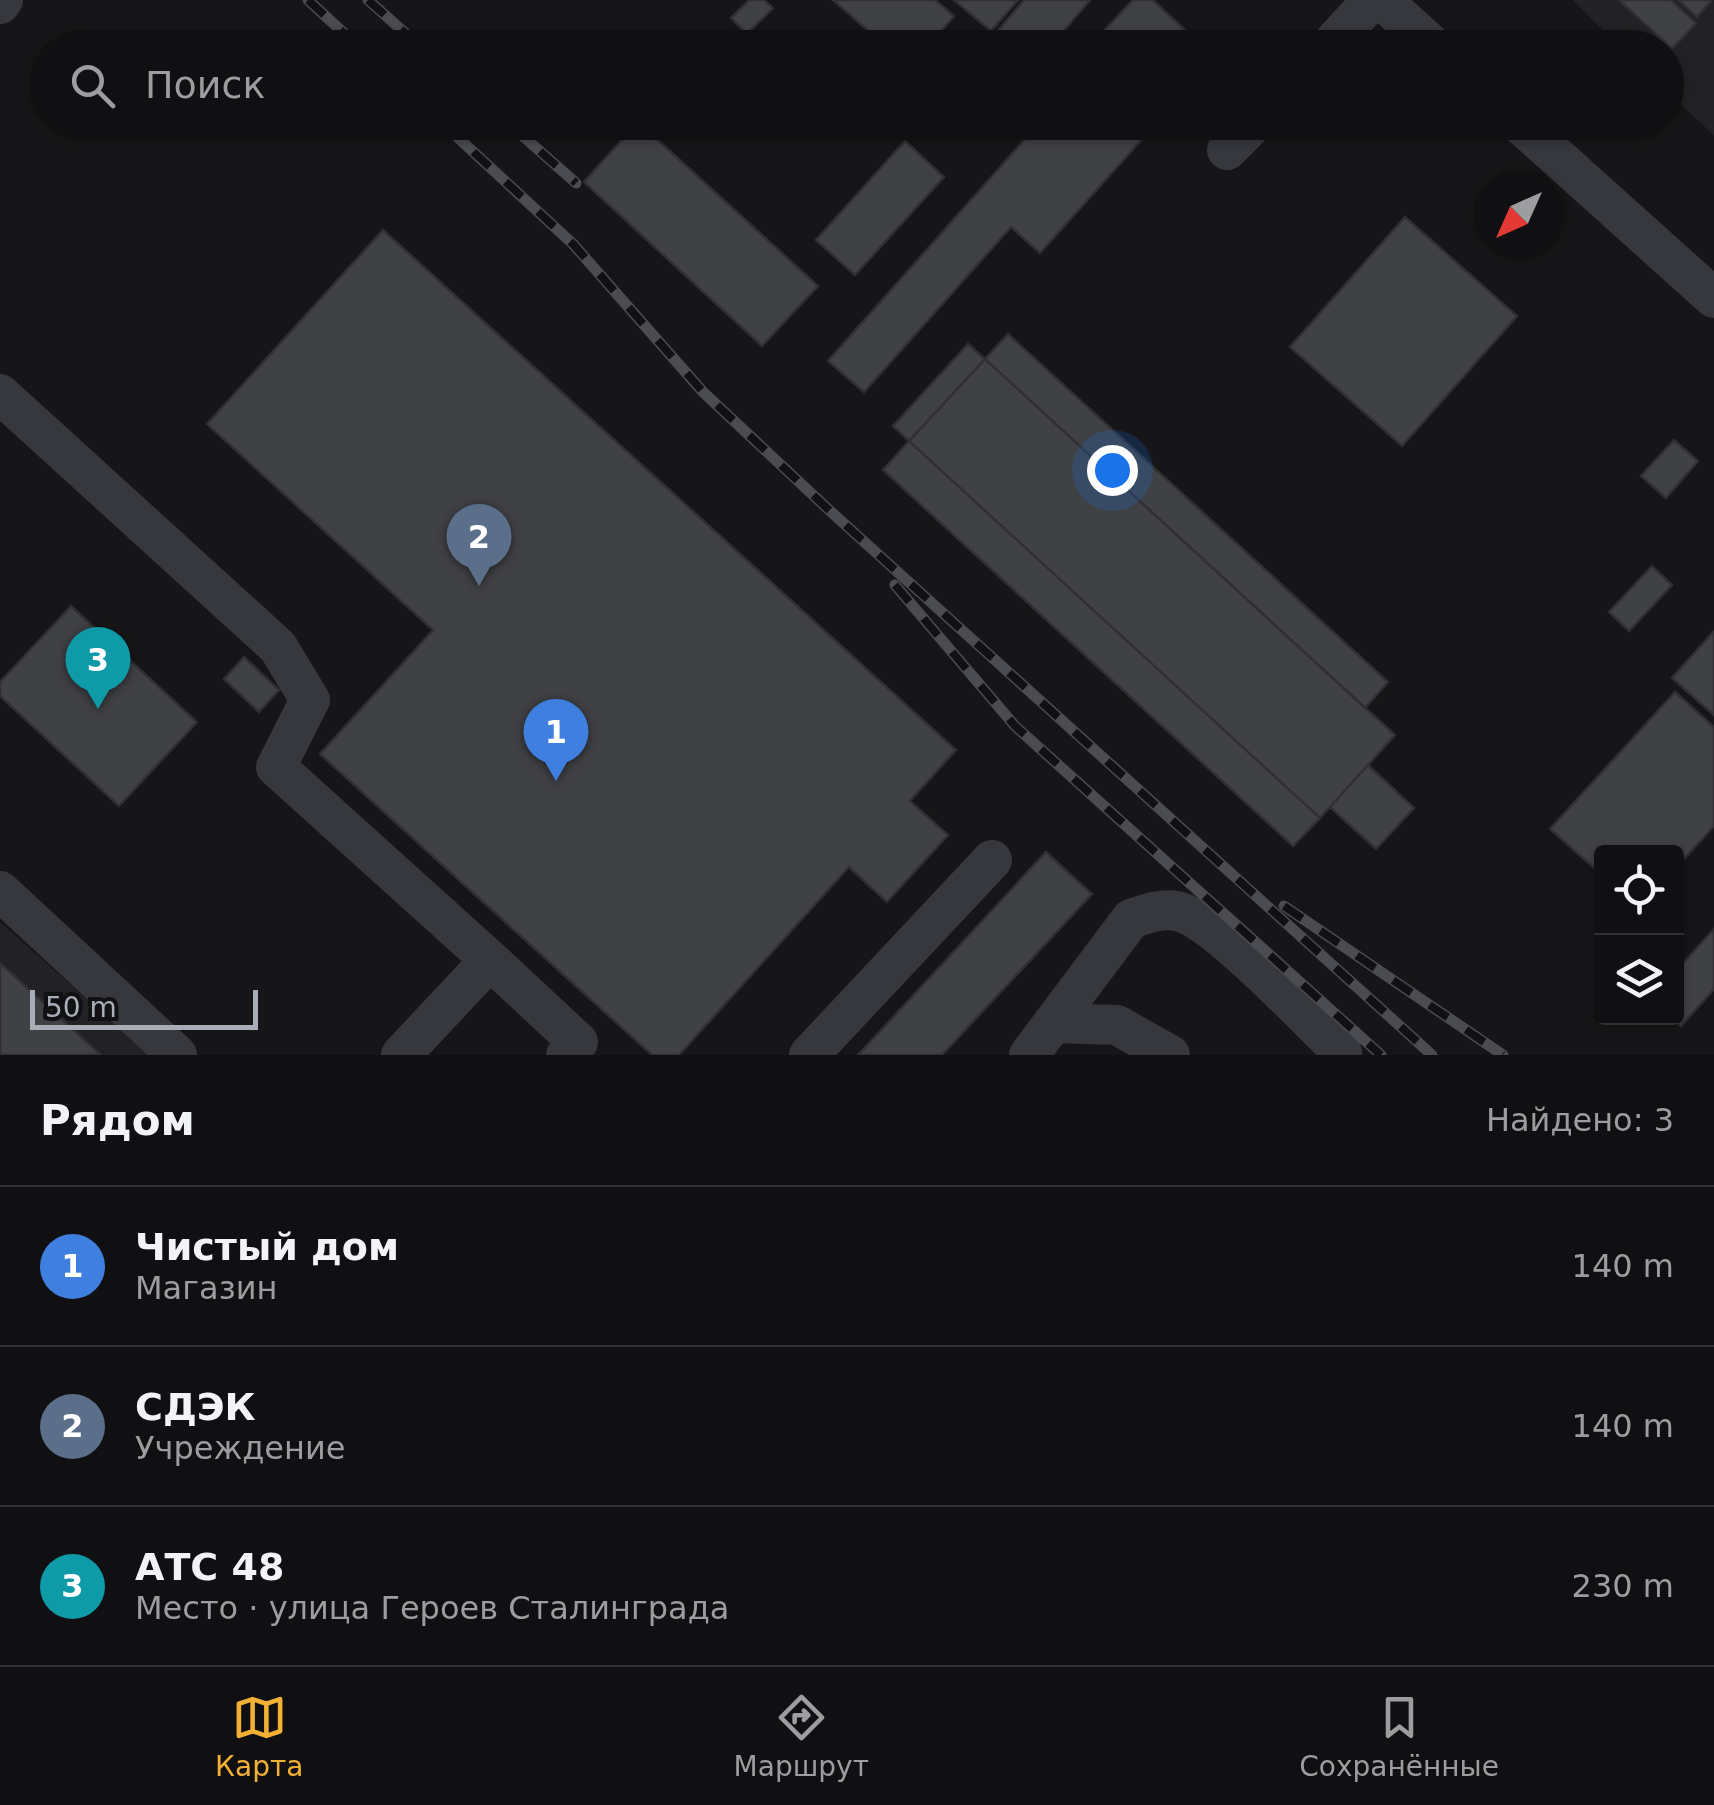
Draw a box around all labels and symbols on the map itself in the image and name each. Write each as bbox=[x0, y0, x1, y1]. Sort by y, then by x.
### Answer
north arrow bbox=[1474, 170, 1564, 260]
your location bbox=[1087, 445, 1138, 496]
pin: 2 bbox=[446, 504, 512, 586]
pin: 3 bbox=[66, 626, 130, 709]
pin: 1 bbox=[524, 698, 588, 781]
scale bar bbox=[30, 985, 258, 1030]

